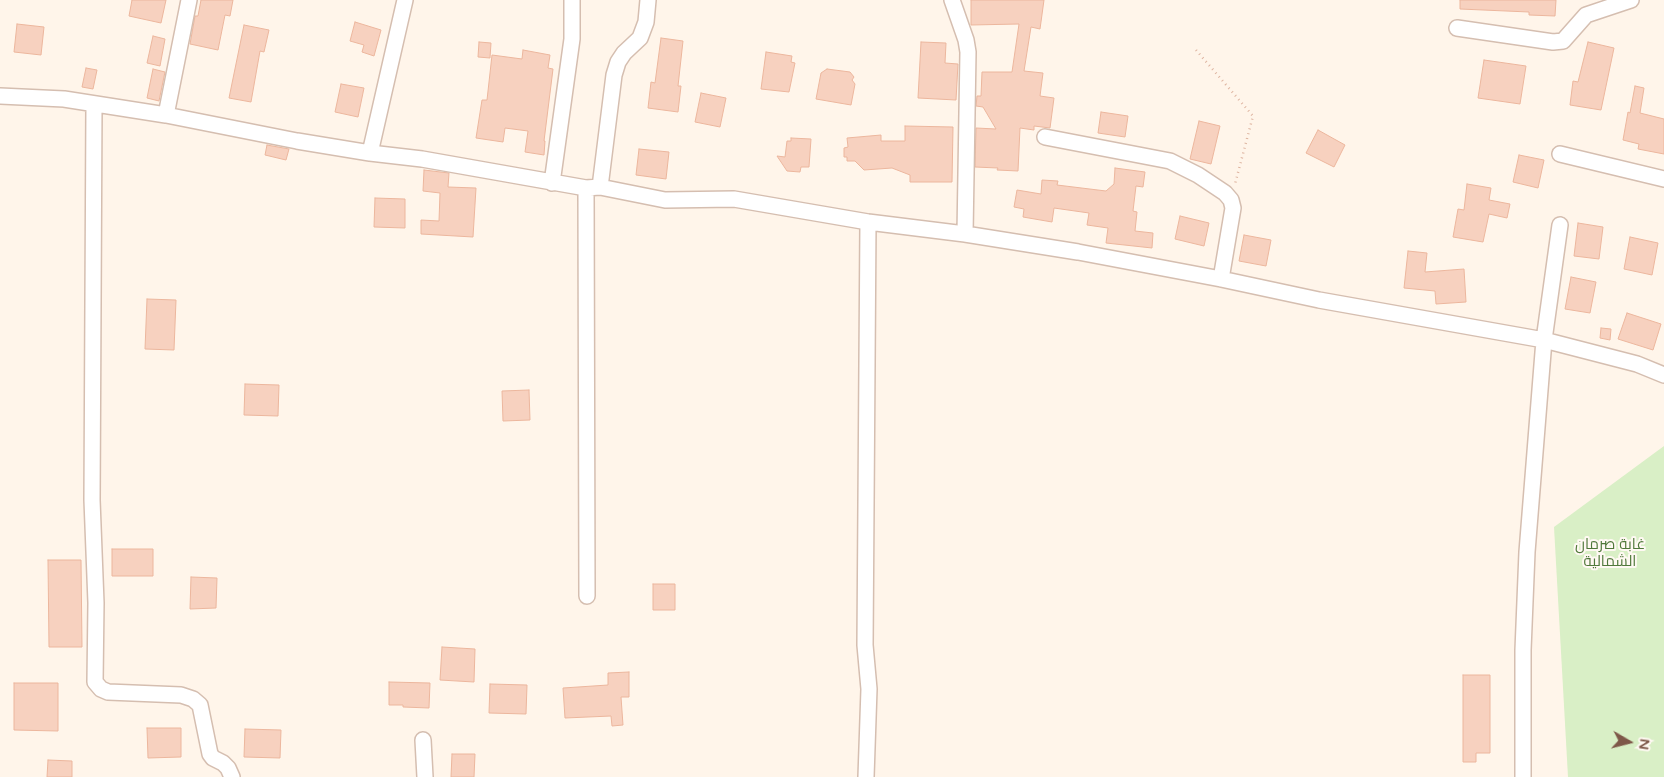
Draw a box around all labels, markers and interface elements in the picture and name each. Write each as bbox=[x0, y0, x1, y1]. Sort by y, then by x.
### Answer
park label: غابة صرمان الشمالية bbox=[1575, 536, 1645, 571]
north arrow bbox=[1604, 717, 1654, 767]
text: N bbox=[1635, 737, 1654, 751]

